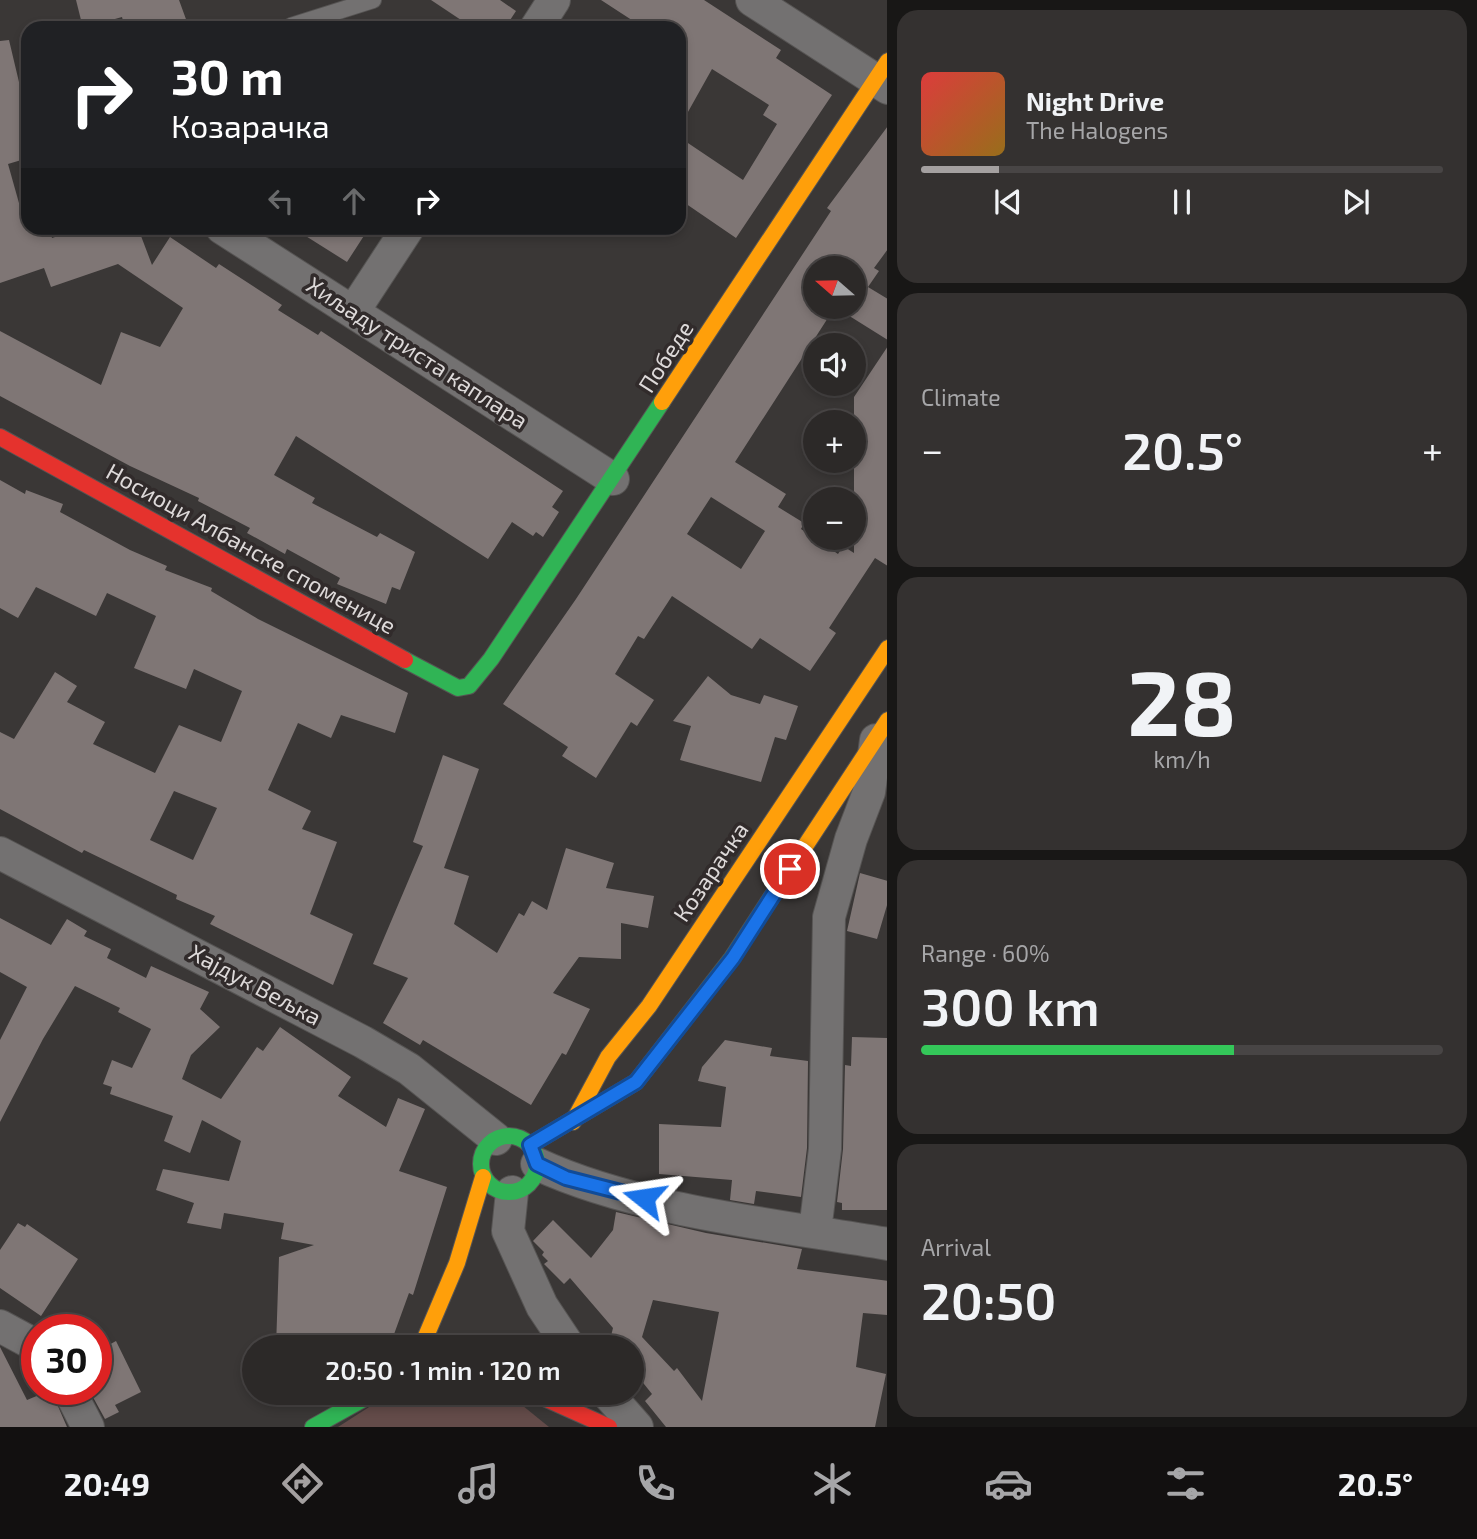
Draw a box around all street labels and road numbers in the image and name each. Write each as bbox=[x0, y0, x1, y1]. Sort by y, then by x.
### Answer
street label: Хиљаду триста каплара bbox=[301, 270, 533, 435]
street label: Победе bbox=[632, 315, 699, 398]
street label: Носиоци Албанске споменице bbox=[102, 457, 401, 640]
street label: Козарачка bbox=[667, 816, 754, 927]
street label: Хајдук Вељка bbox=[184, 938, 326, 1032]

